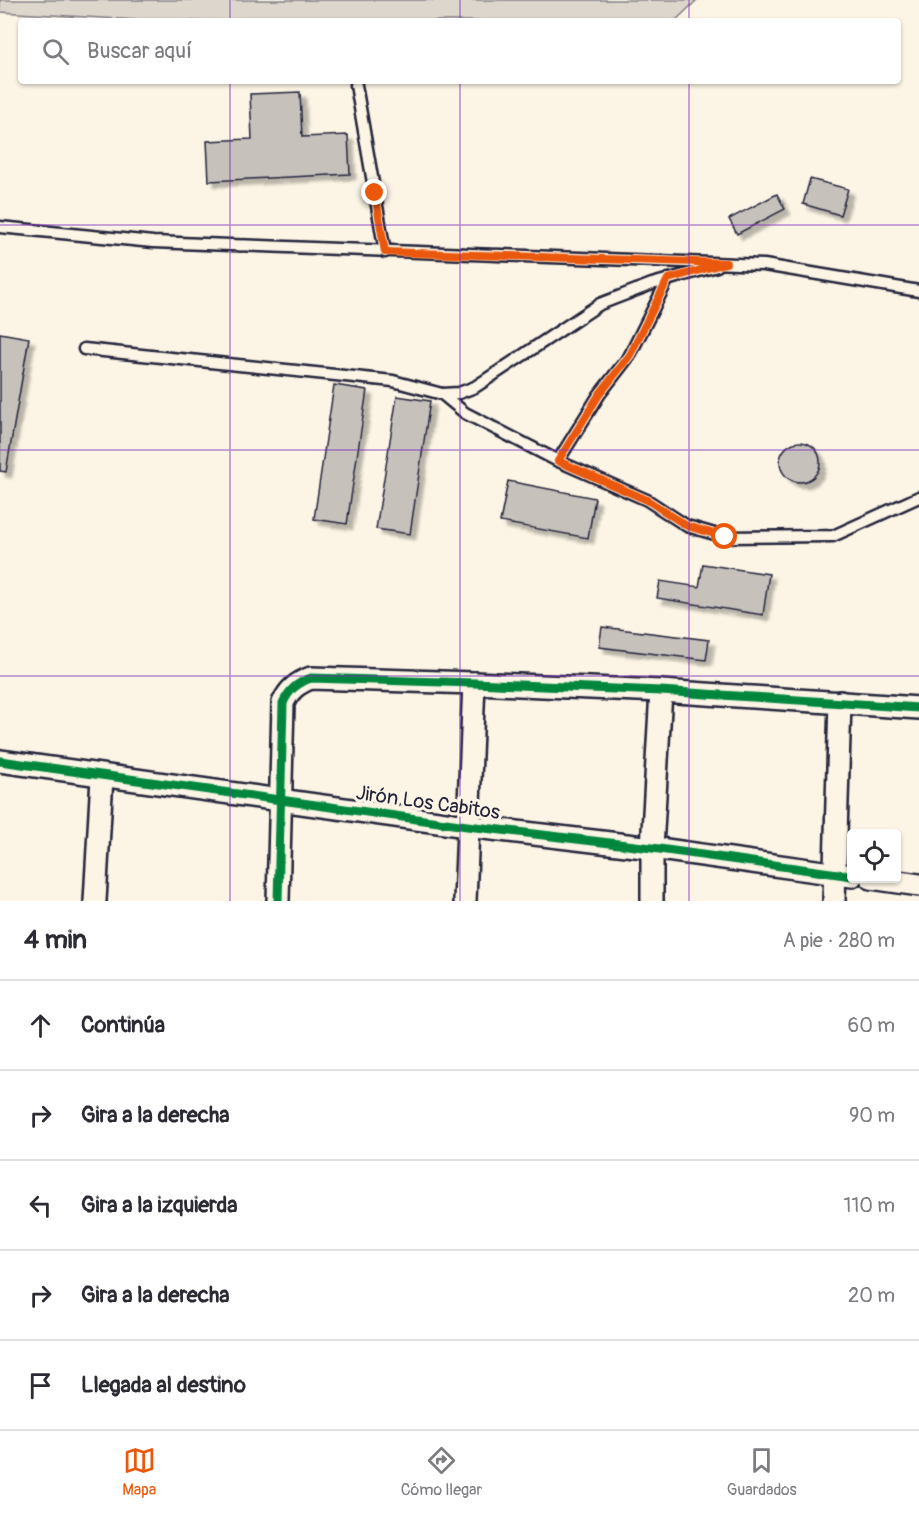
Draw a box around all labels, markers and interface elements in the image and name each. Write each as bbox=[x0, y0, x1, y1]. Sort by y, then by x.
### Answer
search box bbox=[18, 18, 901, 84]
icon: search bbox=[39, 35, 72, 68]
text: Buscar aquí bbox=[87, 37, 192, 65]
route end bbox=[361, 179, 387, 205]
route start bbox=[711, 523, 737, 549]
street label: Jirón Los Cabitos bbox=[354, 780, 501, 825]
map controls bbox=[847, 829, 901, 883]
button: locate bbox=[847, 829, 901, 883]
text: 4 min bbox=[24, 924, 87, 956]
text: A pie · 280 m bbox=[783, 928, 895, 953]
icon: ahead bbox=[24, 1009, 57, 1042]
text: Continúa bbox=[81, 1011, 165, 1039]
text: 60 m bbox=[848, 1013, 895, 1038]
icon: right bbox=[24, 1099, 57, 1132]
text: Gira a la derecha bbox=[81, 1101, 229, 1129]
text: 90 m bbox=[849, 1103, 895, 1128]
icon: left bbox=[24, 1189, 57, 1222]
text: Gira a la izquierda bbox=[81, 1191, 238, 1219]
text: 110 m bbox=[844, 1193, 895, 1218]
icon: right bbox=[24, 1279, 57, 1312]
text: Gira a la derecha bbox=[81, 1281, 229, 1309]
text: 20 m bbox=[848, 1283, 895, 1308]
icon: arrive bbox=[24, 1369, 57, 1402]
text: Llegada al destino bbox=[81, 1371, 246, 1399]
tab: Mapa bbox=[122, 1444, 156, 1500]
tab: Cómo llegar bbox=[401, 1444, 482, 1500]
tab: Guardados bbox=[727, 1444, 797, 1500]

